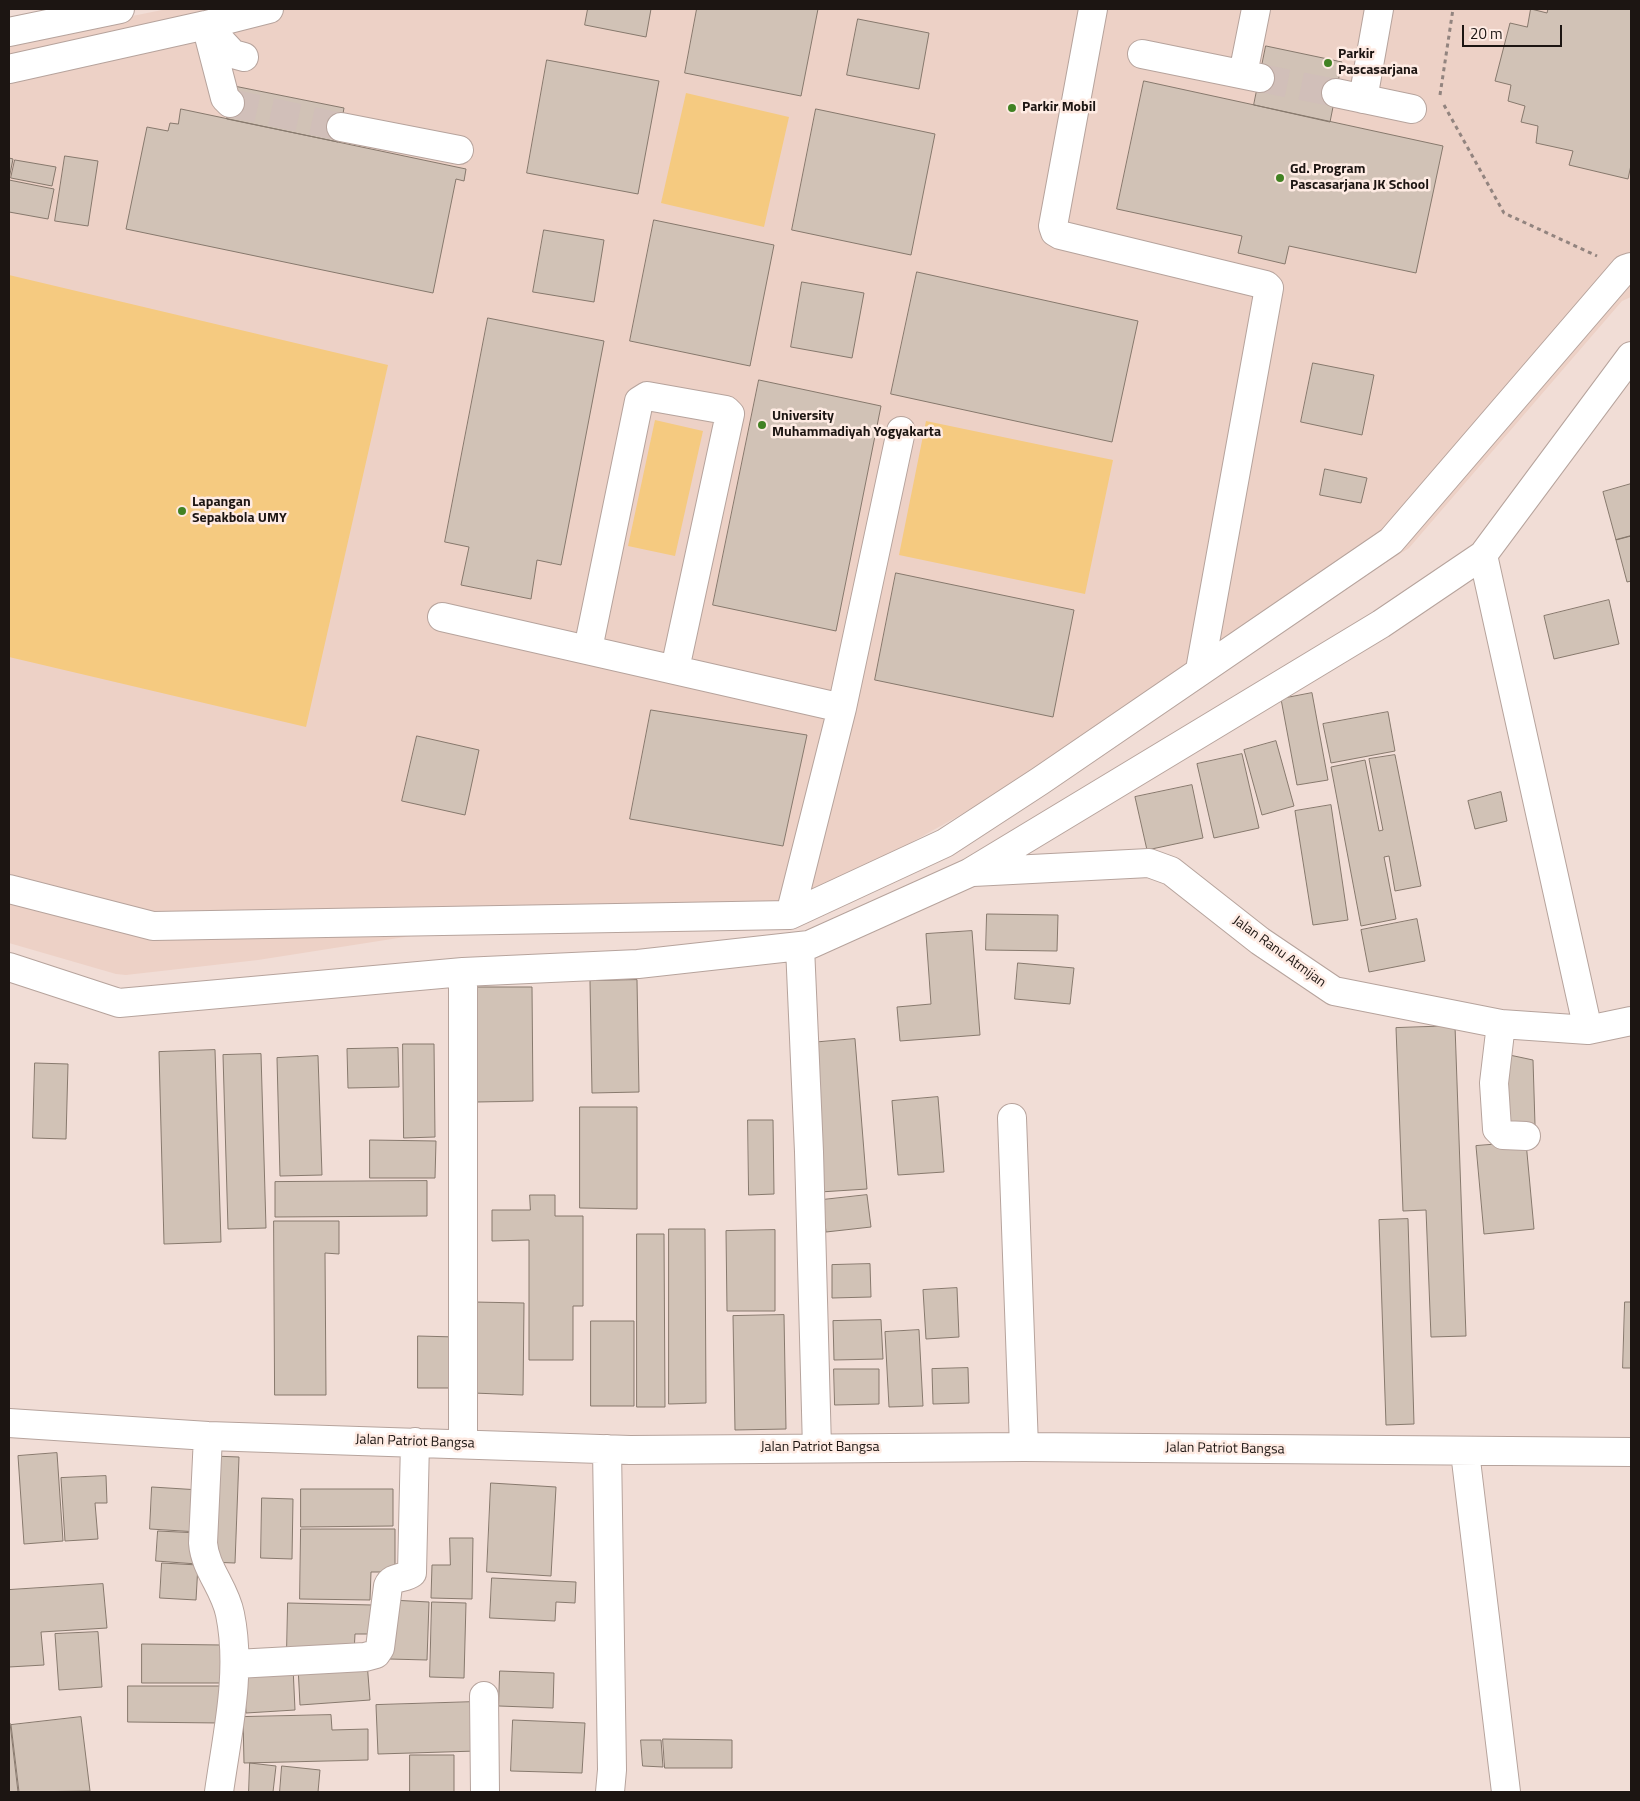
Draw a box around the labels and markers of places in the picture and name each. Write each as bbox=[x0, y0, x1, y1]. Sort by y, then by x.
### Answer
place label: Parkir Pascasarjana bbox=[1338, 47, 1418, 80]
marker: Parkir Pascasarjana bbox=[1322, 57, 1334, 69]
place label: Parkir Mobil bbox=[1022, 100, 1096, 116]
marker: Parkir Mobil bbox=[1006, 102, 1018, 114]
place label: Gd. Program Pascasarjana JK School bbox=[1290, 162, 1429, 194]
marker: Gd. Program Pascasarjana JK School bbox=[1274, 172, 1286, 184]
place label: University Muhammadiyah Yogyakarta bbox=[772, 409, 941, 442]
marker: University Muhammadiyah Yogyakarta bbox=[756, 419, 768, 431]
place label: Lapangan Sepakbola UMY bbox=[192, 495, 287, 528]
marker: Lapangan Sepakbola UMY bbox=[176, 505, 188, 517]

